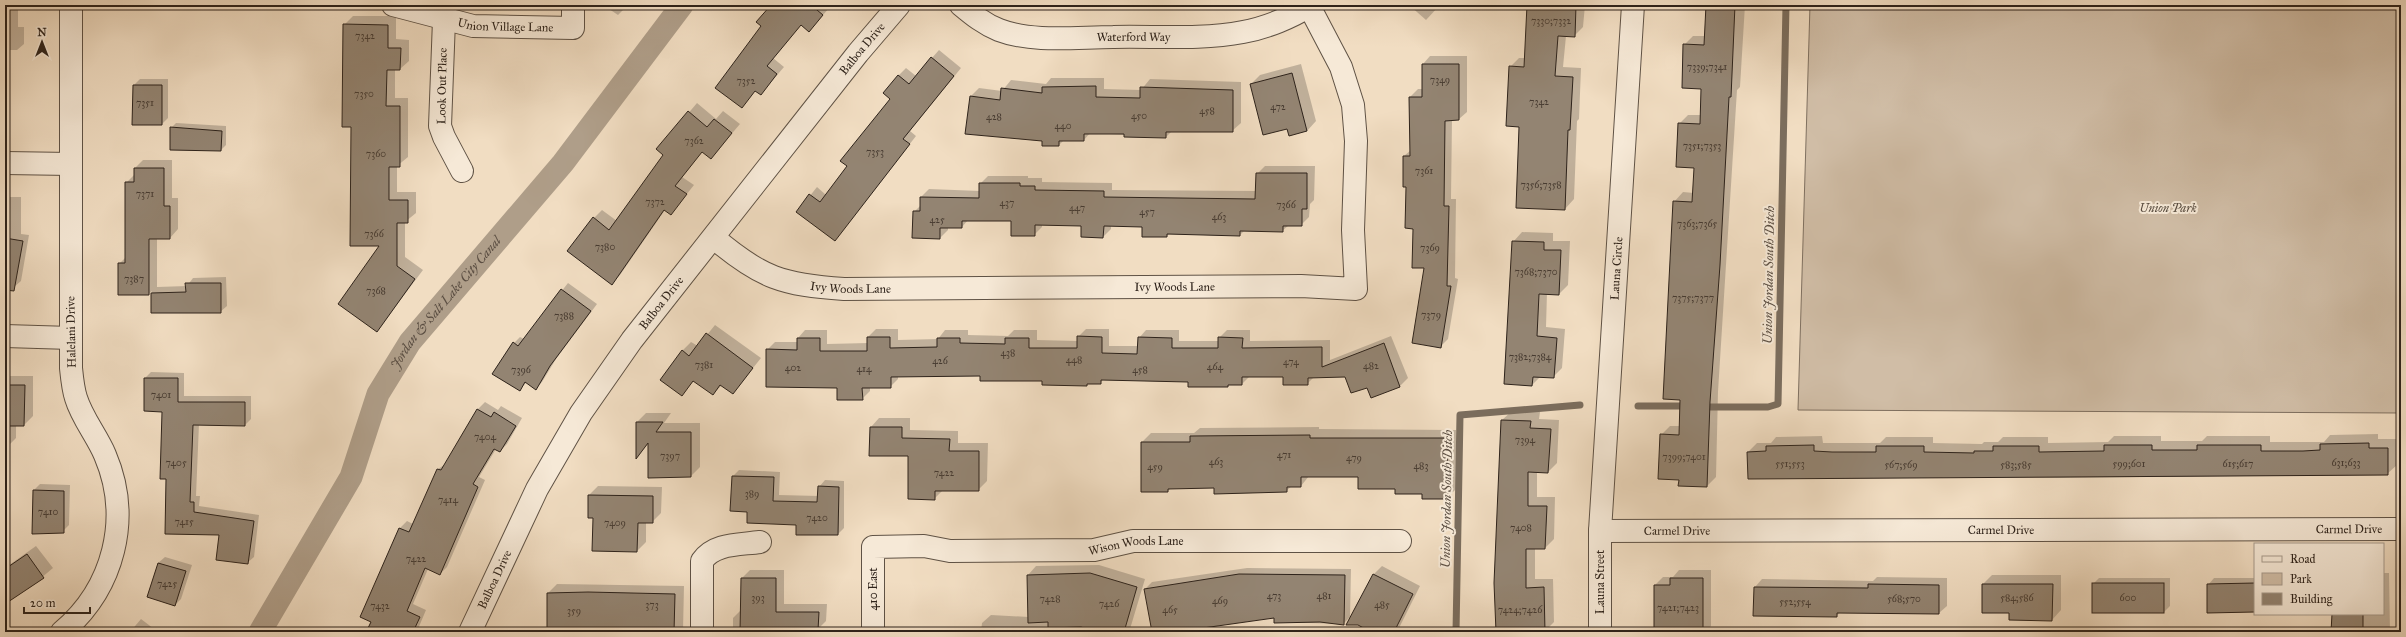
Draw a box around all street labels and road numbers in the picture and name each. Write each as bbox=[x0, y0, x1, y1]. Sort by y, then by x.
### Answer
street label: Union Village Lane bbox=[456, 15, 553, 35]
street label: Balboa Drive bbox=[836, 20, 888, 78]
street label: Waterford Way bbox=[1096, 30, 1171, 44]
street label: Look Out Place bbox=[434, 47, 450, 125]
street label: Launa Circle bbox=[1607, 236, 1625, 301]
street label: Balboa Drive bbox=[636, 274, 686, 332]
street label: Ivy Woods Lane bbox=[809, 279, 891, 296]
street label: Ivy Woods Lane bbox=[1134, 280, 1215, 294]
street label: Halelani Drive bbox=[63, 296, 79, 368]
street label: Carmel Drive bbox=[2316, 522, 2382, 536]
street label: Carmel Drive bbox=[1968, 523, 2034, 537]
street label: Carmel Drive bbox=[1644, 524, 1710, 538]
street label: Wison Woods Lane bbox=[1087, 534, 1183, 558]
street label: Balboa Drive bbox=[475, 548, 514, 611]
street label: Launa Street bbox=[1593, 549, 1607, 614]
street label: 410 East bbox=[866, 567, 880, 611]

